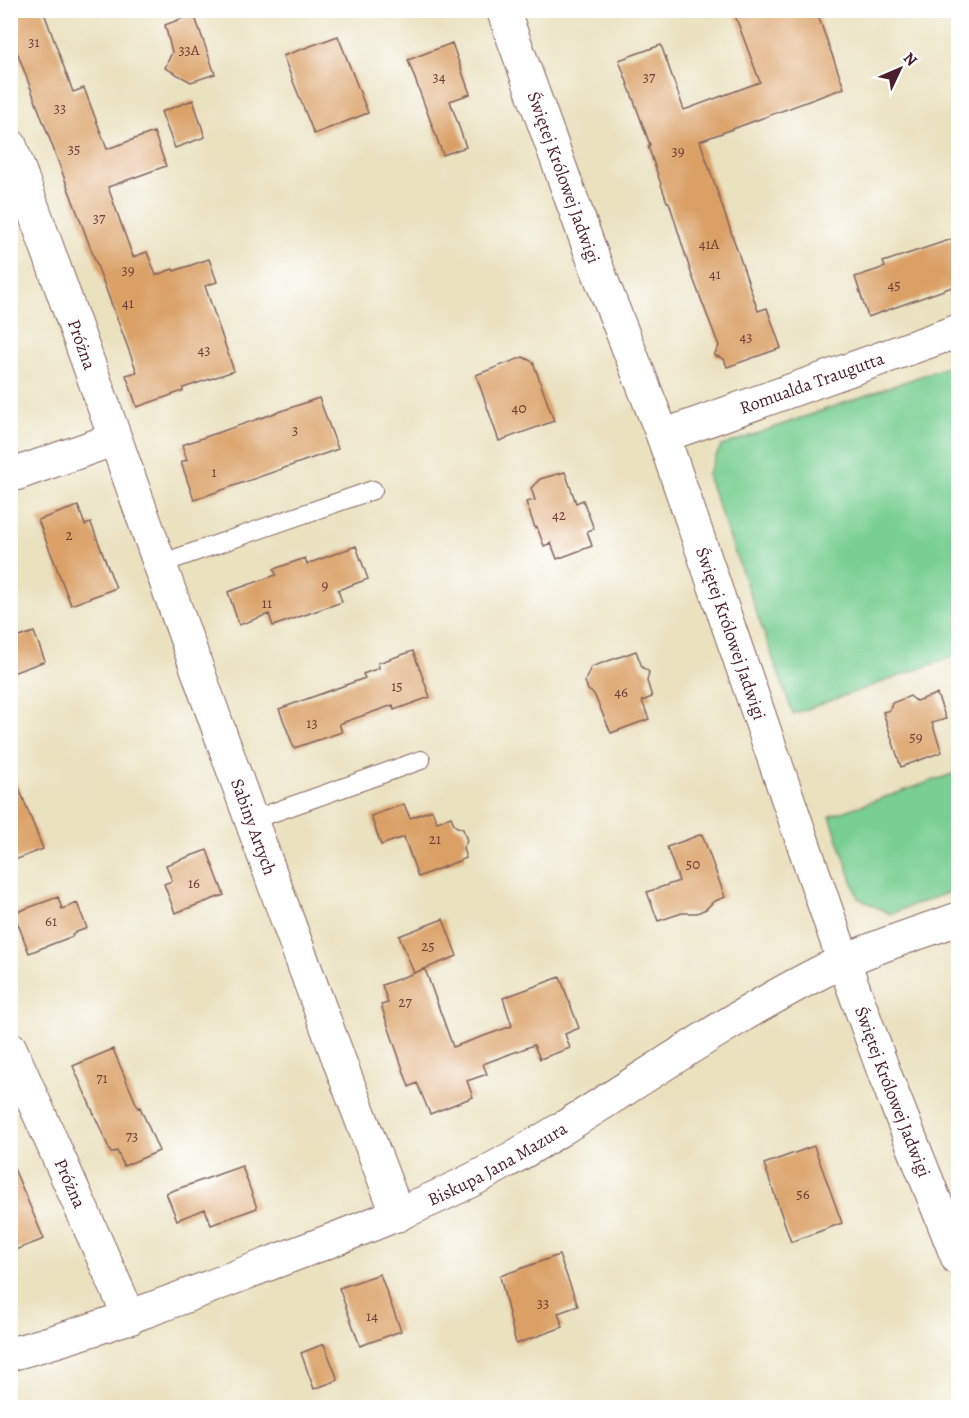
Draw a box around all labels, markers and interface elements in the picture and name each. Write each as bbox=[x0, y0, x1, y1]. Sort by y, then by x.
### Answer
house number: 31 bbox=[28, 32, 40, 52]
north arrow bbox=[870, 39, 930, 99]
house number: 33A bbox=[178, 40, 200, 60]
text: N bbox=[898, 47, 922, 71]
house number: 34 bbox=[432, 67, 446, 87]
house number: 37 bbox=[643, 67, 656, 87]
street label: Świętej Królowej Jadwigi bbox=[521, 88, 606, 267]
house number: 33 bbox=[54, 98, 66, 118]
house number: 35 bbox=[68, 139, 80, 159]
house number: 39 bbox=[671, 141, 685, 161]
house number: 37 bbox=[93, 208, 106, 228]
house number: 41A bbox=[699, 234, 720, 254]
house number: 39 bbox=[121, 260, 135, 280]
house number: 41 bbox=[709, 264, 721, 284]
house number: 45 bbox=[887, 275, 901, 295]
house number: 41 bbox=[122, 293, 134, 313]
street label: Próżna bbox=[62, 316, 102, 374]
house number: 43 bbox=[739, 327, 753, 347]
house number: 43 bbox=[197, 340, 211, 360]
street label: Romualda Traugutta bbox=[736, 346, 888, 420]
house number: 40 bbox=[512, 398, 526, 418]
house number: 3 bbox=[292, 420, 298, 440]
house number: 1 bbox=[211, 462, 217, 482]
house number: 42 bbox=[552, 505, 566, 525]
house number: 2 bbox=[65, 525, 73, 545]
street label: Świętej Królowej Jadwigi bbox=[690, 544, 772, 723]
house number: 9 bbox=[322, 575, 329, 595]
house number: 11 bbox=[262, 593, 272, 613]
house number: 15 bbox=[391, 676, 403, 696]
house number: 46 bbox=[614, 682, 628, 702]
house number: 13 bbox=[306, 713, 318, 733]
house number: 59 bbox=[909, 727, 923, 747]
street label: Sabiny Artych bbox=[225, 775, 282, 879]
house number: 21 bbox=[429, 829, 441, 849]
house number: 50 bbox=[686, 854, 700, 874]
house number: 16 bbox=[188, 873, 200, 893]
house number: 61 bbox=[45, 911, 57, 931]
house number: 25 bbox=[421, 936, 435, 956]
house number: 27 bbox=[398, 992, 412, 1012]
street label: Świętej Królowej Jadwigi bbox=[849, 1003, 936, 1181]
house number: 71 bbox=[96, 1068, 108, 1088]
street label: Biskupa Jana Mazura bbox=[424, 1116, 572, 1212]
house number: 73 bbox=[126, 1126, 138, 1146]
street label: Próżna bbox=[49, 1155, 92, 1212]
house number: 56 bbox=[796, 1184, 810, 1204]
house number: 33 bbox=[537, 1293, 549, 1313]
house number: 14 bbox=[366, 1306, 378, 1326]

